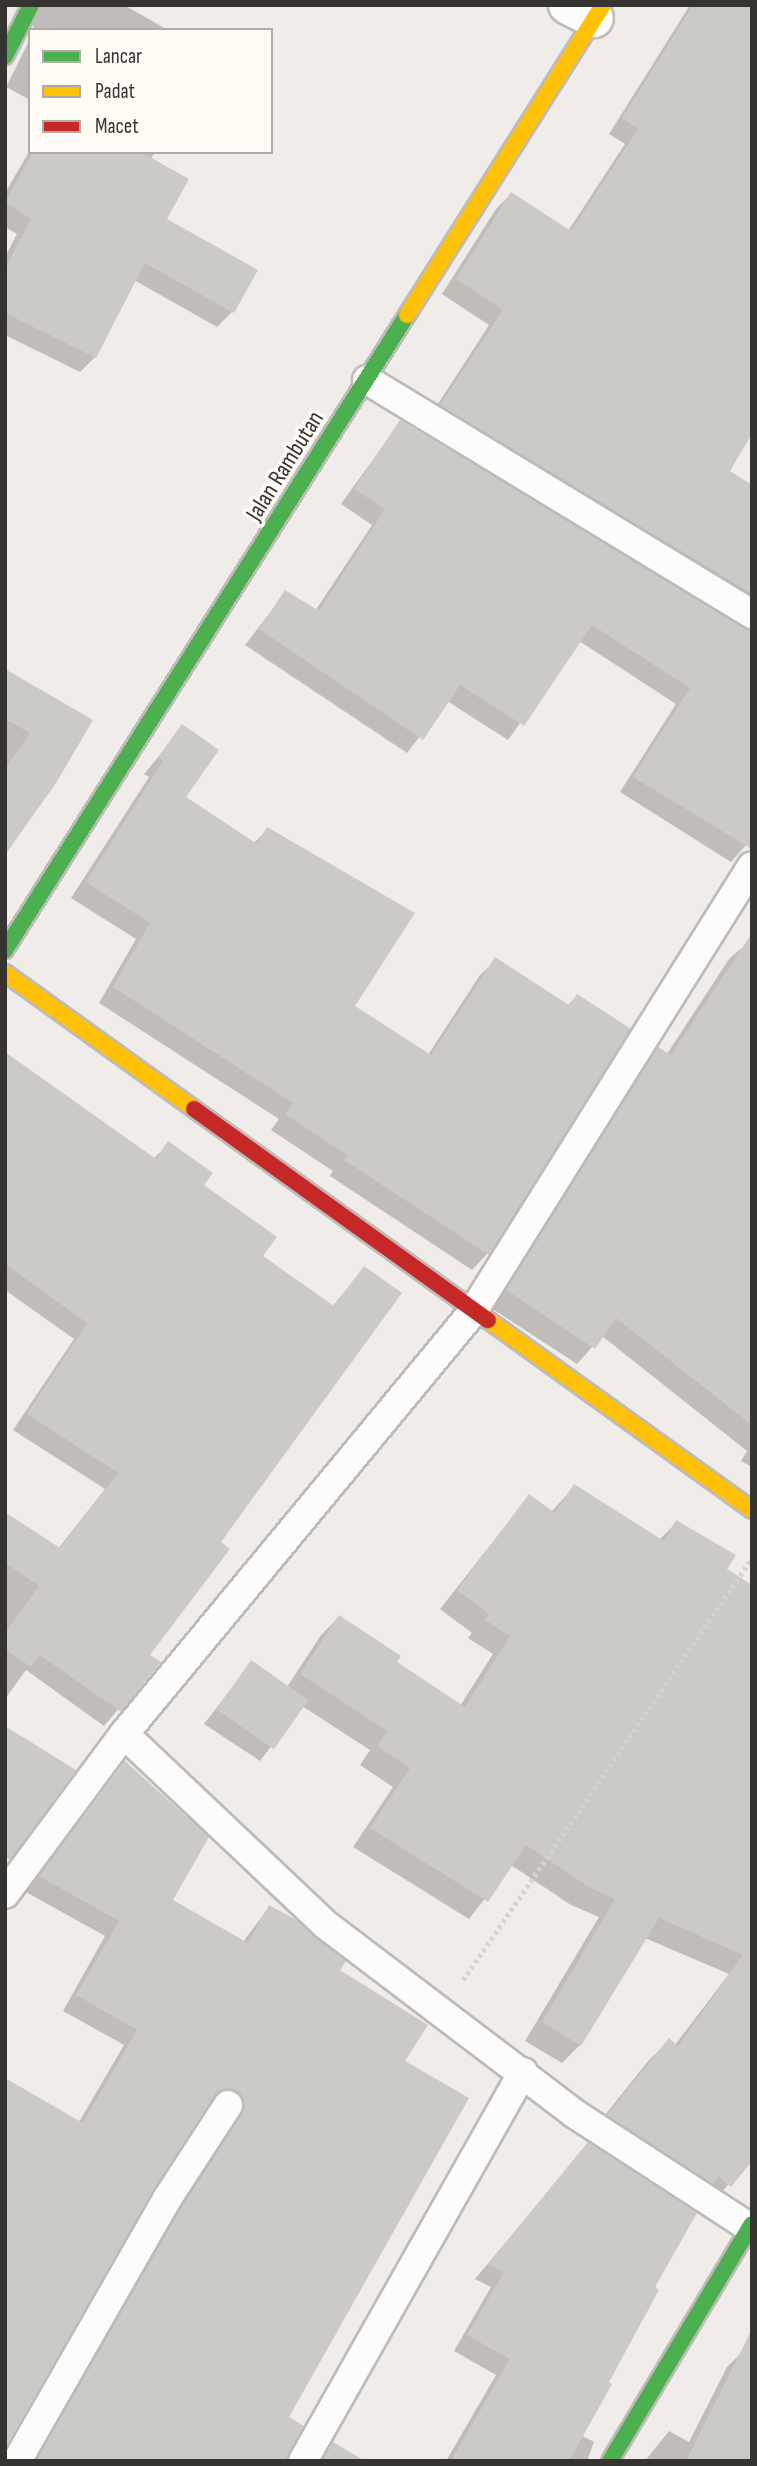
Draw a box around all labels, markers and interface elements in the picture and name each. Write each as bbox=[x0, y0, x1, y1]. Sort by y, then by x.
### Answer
legend bbox=[28, 28, 273, 154]
text: Lancar bbox=[95, 44, 142, 69]
text: Padat bbox=[95, 79, 135, 104]
text: Macet bbox=[95, 114, 139, 139]
street label: Jalan Rambutan bbox=[240, 406, 330, 526]

